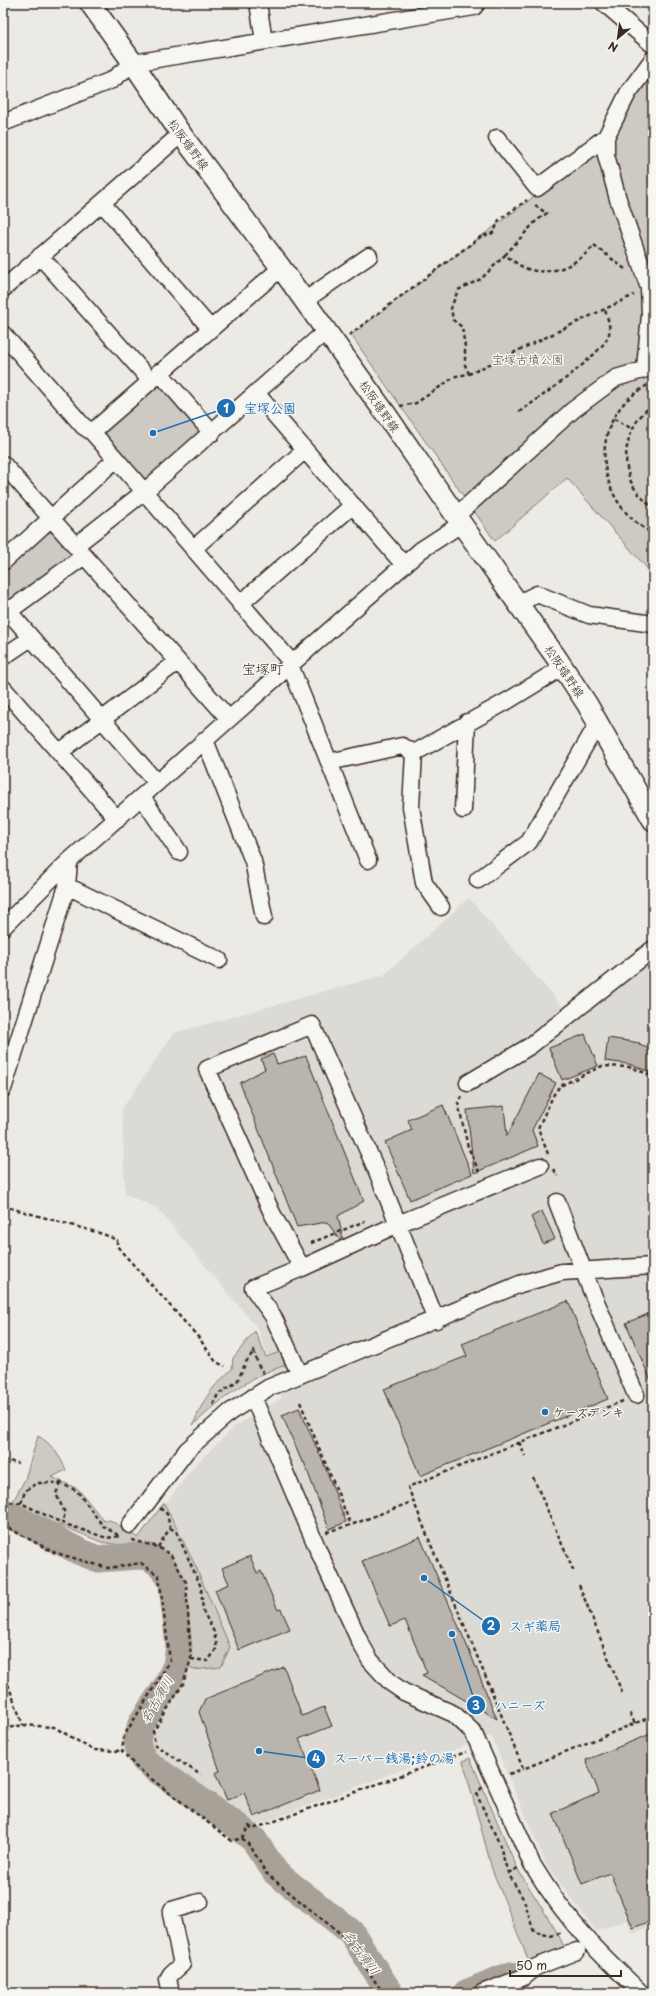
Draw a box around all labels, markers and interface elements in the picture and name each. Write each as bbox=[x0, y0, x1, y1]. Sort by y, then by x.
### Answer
north arrow bbox=[598, 18, 638, 58]
text: N bbox=[605, 37, 621, 57]
street label: 松阪嬉野線 bbox=[164, 114, 214, 174]
park label: 宝塚古墳公園 bbox=[492, 350, 564, 368]
street label: 松阪嬉野線 bbox=[355, 376, 405, 436]
callout: 宝塚公園 bbox=[216, 396, 304, 421]
text: 宝塚公園 bbox=[244, 398, 296, 417]
text: 1 bbox=[223, 399, 229, 417]
street label: 松阪嬉野線 bbox=[541, 641, 589, 701]
district label: 宝塚町 bbox=[242, 658, 284, 679]
place label: ケーズデンキ bbox=[553, 1403, 624, 1421]
marker: ケーズデンキ bbox=[540, 1407, 550, 1417]
callout: スギ薬局 bbox=[481, 1614, 569, 1639]
text: 2 bbox=[487, 1616, 496, 1634]
text: スギ薬局 bbox=[509, 1616, 561, 1635]
water label: 名古須川 bbox=[135, 1672, 177, 1726]
callout: ハニーズ bbox=[466, 1693, 554, 1718]
text: ハニーズ bbox=[495, 1695, 545, 1714]
text: 3 bbox=[472, 1696, 480, 1714]
callout: スーパー銭湯;鈴の湯 bbox=[306, 1746, 463, 1771]
text: スーパー銭湯;鈴の湯 bbox=[334, 1748, 454, 1767]
text: 4 bbox=[312, 1749, 320, 1767]
water label: 名古須川 bbox=[339, 1925, 385, 1979]
scale bar bbox=[510, 1952, 621, 1978]
text: 50 m bbox=[516, 1956, 547, 1974]

